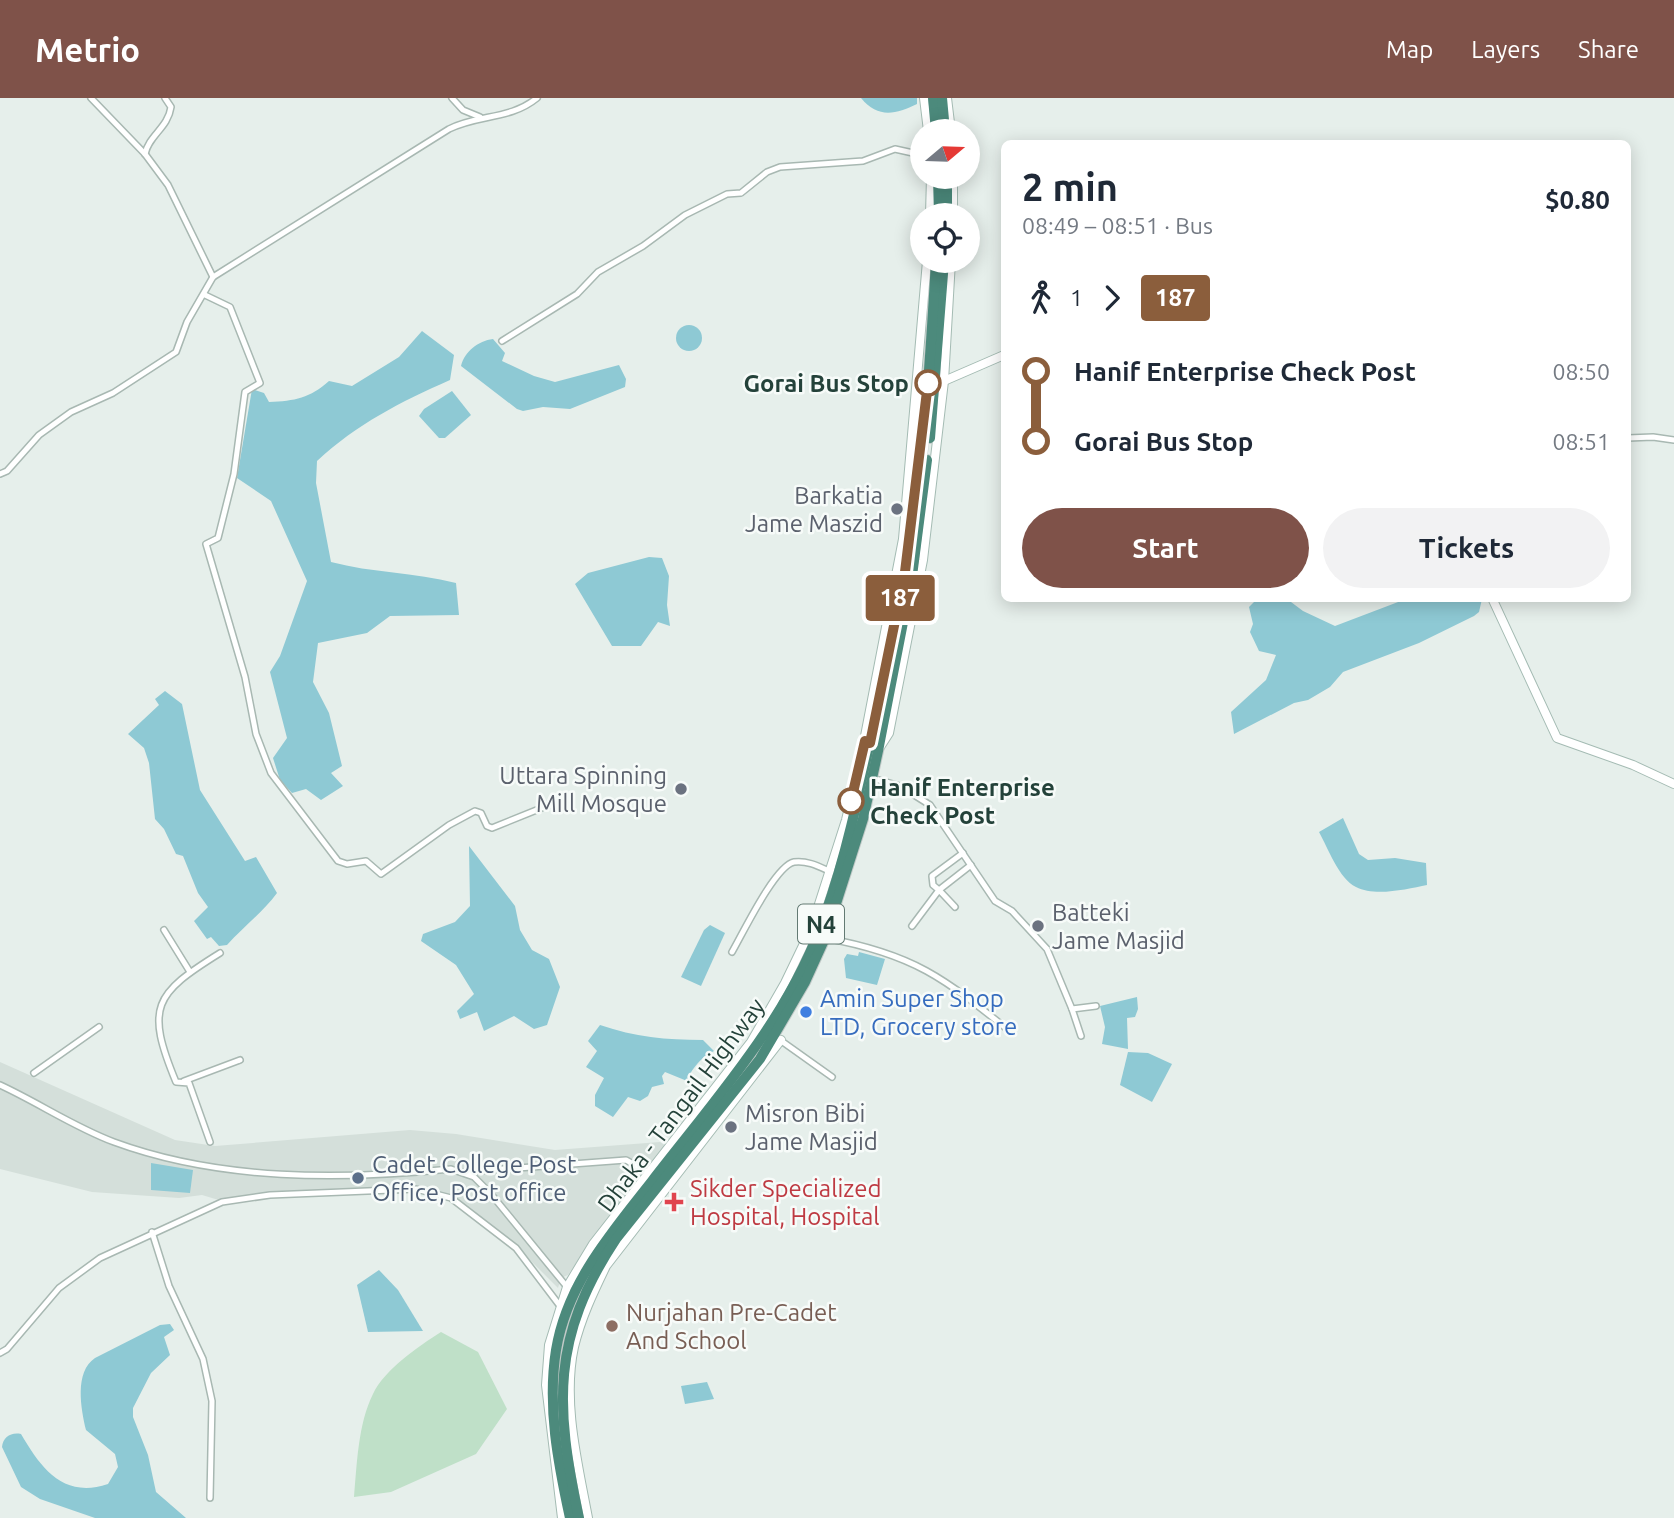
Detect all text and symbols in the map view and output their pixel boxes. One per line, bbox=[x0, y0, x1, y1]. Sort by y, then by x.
text: Metrio bbox=[35, 31, 140, 68]
text: Map bbox=[1386, 36, 1433, 63]
text: Layers bbox=[1471, 36, 1540, 63]
text: Share bbox=[1578, 36, 1639, 63]
north arrow bbox=[910, 119, 980, 189]
map controls bbox=[910, 119, 980, 273]
text: 2 min bbox=[1022, 166, 1118, 208]
text: $0.80 bbox=[1545, 185, 1610, 214]
button: locate bbox=[910, 203, 980, 273]
text: 08:49 – 08:51 · Bus bbox=[1022, 213, 1213, 238]
icon: walk bbox=[1022, 279, 1060, 317]
icon: forward bbox=[1093, 279, 1131, 317]
text: 187 bbox=[1155, 284, 1196, 311]
text: 1 bbox=[1070, 285, 1083, 310]
text: Hanif Enterprise Check Post bbox=[1074, 357, 1416, 386]
text: 08:50 bbox=[1552, 359, 1610, 384]
place label: Gorai Bus Stop bbox=[743, 370, 909, 397]
marker: Gorai Bus Stop bbox=[915, 370, 941, 396]
text: Gorai Bus Stop bbox=[1074, 427, 1253, 456]
text: 08:51 bbox=[1552, 429, 1610, 454]
place label: Barkatia Jame Maszid bbox=[745, 482, 883, 537]
marker: Barkatia Jame Maszid bbox=[889, 501, 905, 517]
button: Start bbox=[1022, 508, 1309, 588]
button: Tickets bbox=[1323, 508, 1610, 588]
line badge: 187 bbox=[860, 575, 940, 621]
text: 187 bbox=[880, 584, 920, 611]
place label: Uttara Spinning Mill Mosque bbox=[499, 762, 667, 817]
place label: Hanif Enterprise Check Post bbox=[870, 774, 1055, 829]
marker: Uttara Spinning Mill Mosque bbox=[673, 781, 689, 797]
marker: Hanif Enterprise Check Post bbox=[838, 788, 864, 814]
place label: Batteki Jame Masjid bbox=[1052, 899, 1185, 954]
road number: N4 bbox=[798, 904, 844, 944]
marker: Batteki Jame Masjid bbox=[1030, 918, 1046, 934]
place label: Amin Super Shop LTD, Grocery store bbox=[820, 985, 1017, 1040]
street label: Dhaka - Tangail Highway bbox=[592, 993, 770, 1217]
marker: Amin Super Shop LTD, Grocery store bbox=[798, 1004, 814, 1020]
place label: Misron Bibi Jame Masjid bbox=[745, 1100, 878, 1155]
marker: Misron Bibi Jame Masjid bbox=[723, 1119, 739, 1135]
place label: Cadet College Post Office, Post office bbox=[372, 1151, 577, 1206]
marker: Cadet College Post Office, Post office bbox=[350, 1170, 366, 1186]
place label: Sikder Specialized Hospital, Hospital bbox=[690, 1175, 881, 1230]
marker: Sikder Specialized Hospital, Hospital bbox=[664, 1192, 684, 1212]
place label: Nurjahan Pre-Cadet And School bbox=[626, 1299, 837, 1354]
marker: Nurjahan Pre-Cadet And School bbox=[604, 1318, 620, 1334]

